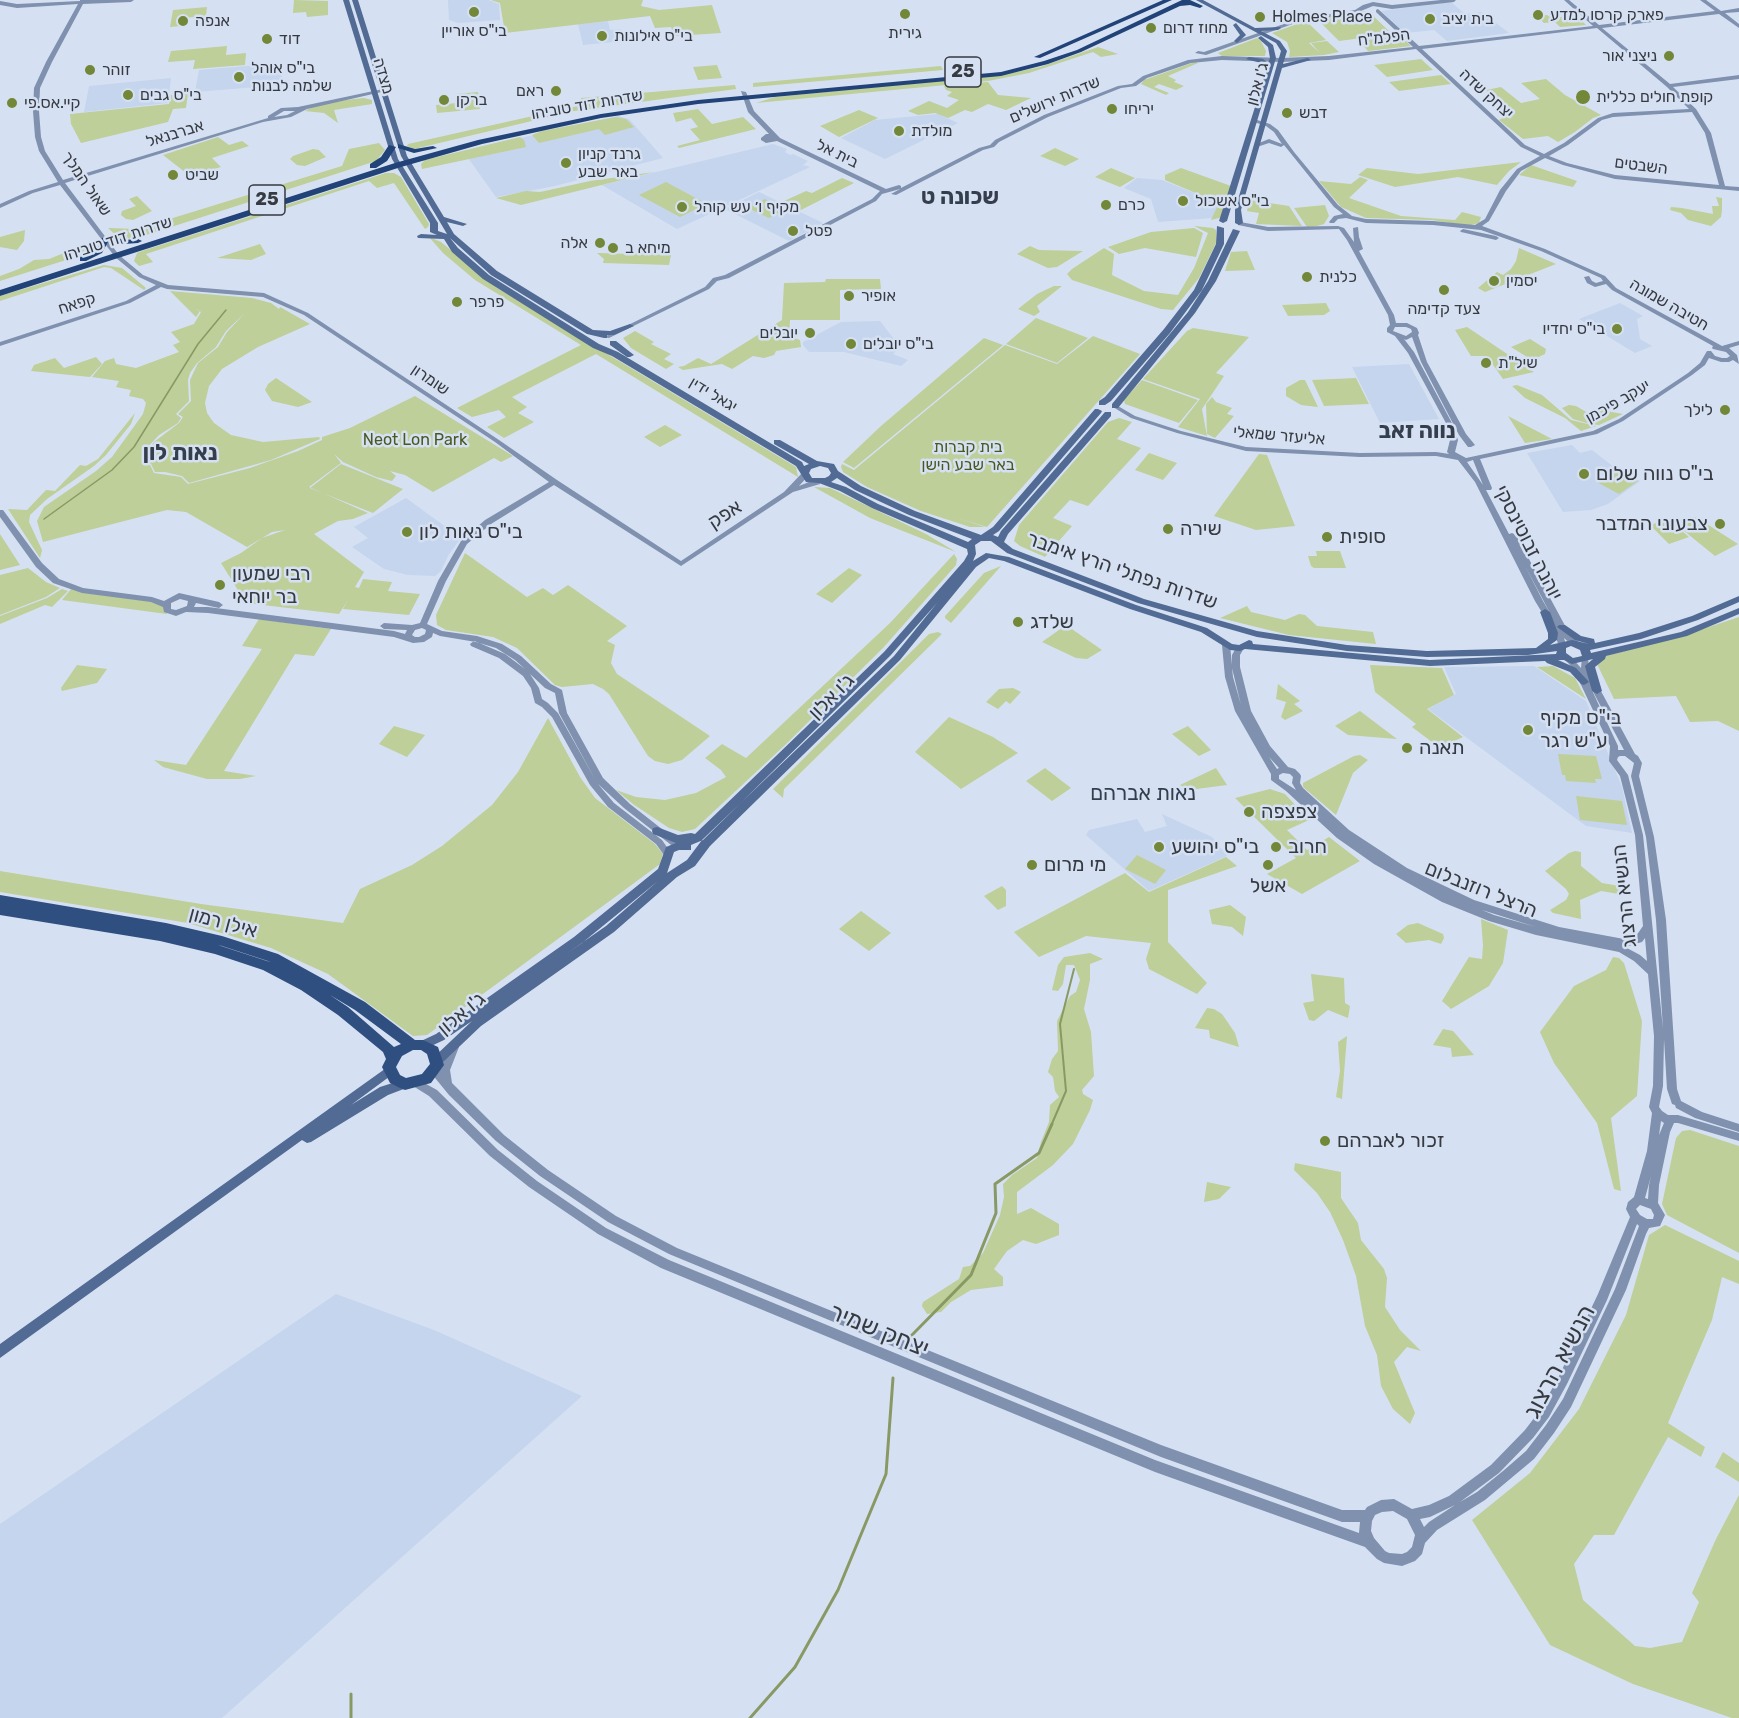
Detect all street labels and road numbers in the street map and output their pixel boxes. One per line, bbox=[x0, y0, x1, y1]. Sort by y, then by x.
street label: הפלמ"ח bbox=[1357, 25, 1411, 51]
street label: מצדה bbox=[368, 56, 398, 96]
road number: 25 bbox=[945, 57, 981, 87]
street label: ג'ו אלון bbox=[1243, 60, 1273, 108]
street label: יצחק שדה bbox=[1455, 65, 1517, 123]
street label: שדרות ירושלים bbox=[1007, 72, 1103, 128]
street label: שדרות דוד טוביהו bbox=[530, 86, 644, 124]
street label: אברבנאל bbox=[144, 116, 206, 152]
street label: בית אל bbox=[813, 136, 861, 172]
street label: שאול המלך bbox=[57, 148, 115, 220]
street label: השבטים bbox=[1613, 153, 1669, 179]
road number: 25 bbox=[249, 185, 285, 215]
street label: שדרות דוד טוביהו bbox=[61, 212, 175, 266]
street label: חטיבה שמונה bbox=[1626, 275, 1712, 335]
street label: קפאח bbox=[56, 289, 98, 319]
street label: שומרון bbox=[407, 360, 453, 400]
street label: יגאל ידין bbox=[685, 373, 741, 417]
street label: יעקב פיכמן bbox=[1582, 376, 1654, 428]
street label: אליעזר שמאלי bbox=[1232, 422, 1326, 450]
street label: יוהנה זבוטינסקי bbox=[1489, 482, 1567, 604]
street label: אפק bbox=[704, 495, 746, 535]
street label: שדרות נפתלי הרץ אימבר bbox=[1024, 527, 1220, 615]
street label: ג'ו אלון bbox=[804, 669, 860, 725]
street label: הנשיא הרצוג bbox=[1608, 843, 1642, 949]
street label: הרצל רוזנבלום bbox=[1421, 857, 1541, 923]
street label: אילן רמון bbox=[186, 902, 260, 944]
street label: ג'ו אלון bbox=[433, 987, 491, 1041]
street label: יצחק שמיר bbox=[825, 1298, 933, 1364]
street label: הנשיא הרצוג bbox=[1518, 1300, 1602, 1424]

